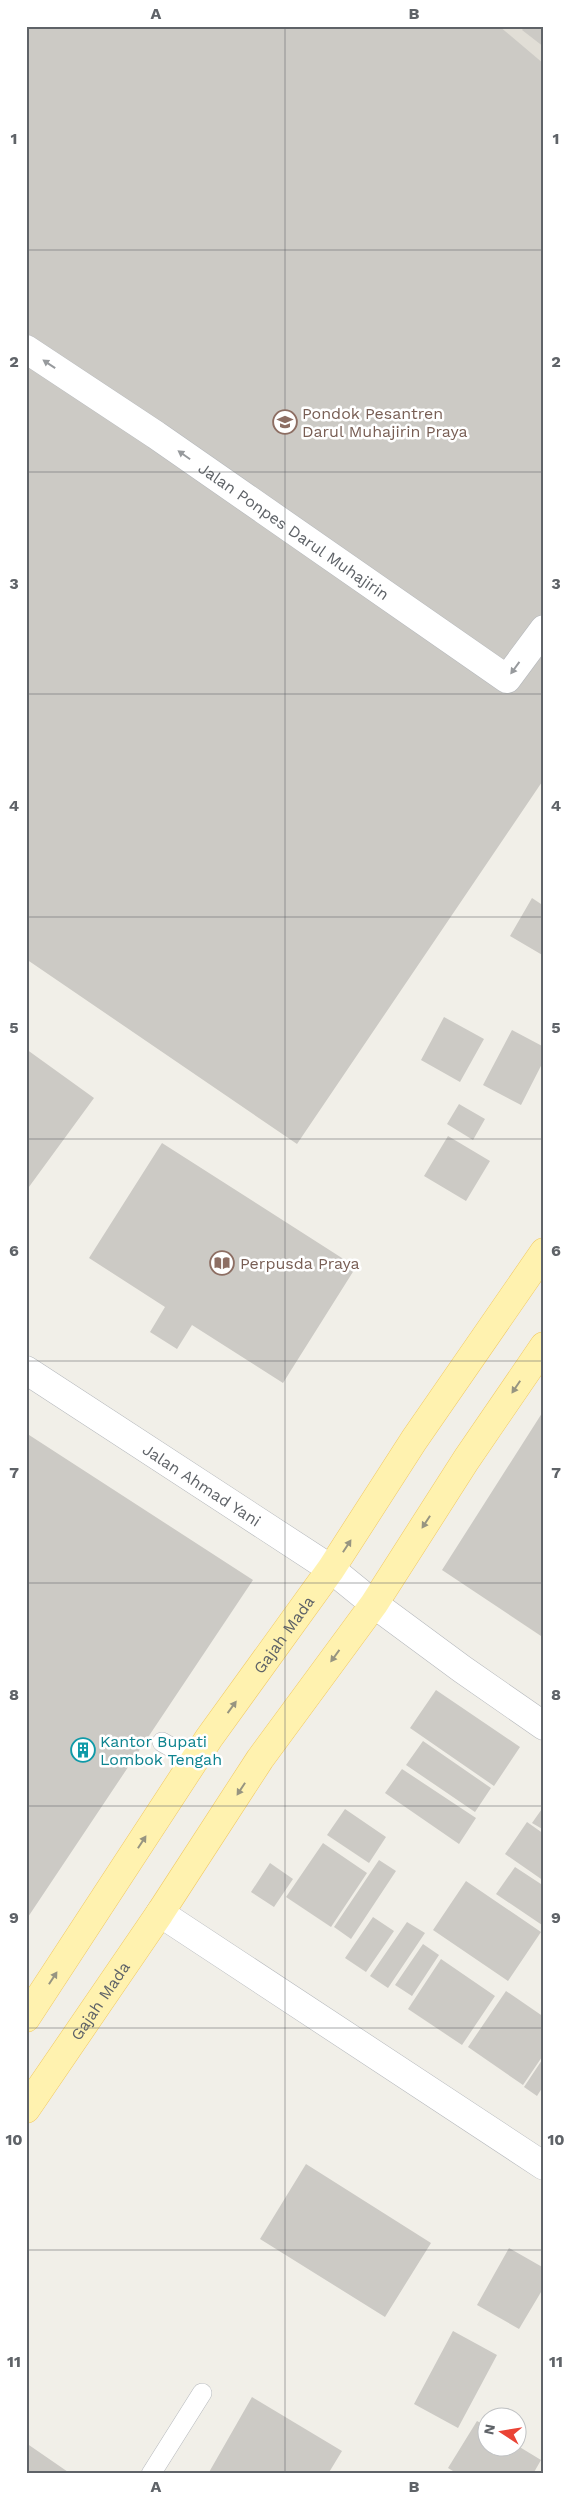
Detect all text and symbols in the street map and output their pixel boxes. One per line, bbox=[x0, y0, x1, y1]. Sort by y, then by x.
text: A bbox=[151, 4, 162, 23]
text: B bbox=[409, 4, 420, 23]
text: 1 bbox=[11, 129, 17, 148]
text: 1 bbox=[553, 129, 559, 148]
text: 2 bbox=[9, 352, 19, 371]
text: 2 bbox=[551, 352, 561, 371]
one-way arrow bbox=[42, 360, 56, 369]
place label: Pondok Pesantren Darul Muhajirin Praya bbox=[302, 404, 468, 441]
school or university icon: Pondok Pesantren Darul Muhajirin Praya bbox=[272, 409, 298, 435]
one-way arrow bbox=[177, 450, 191, 460]
street label: Jalan Ponpes Darul Muhajirin bbox=[195, 458, 393, 604]
text: 3 bbox=[9, 574, 19, 593]
text: 3 bbox=[551, 574, 561, 593]
one-way arrow bbox=[510, 661, 520, 675]
text: 4 bbox=[9, 796, 19, 815]
text: 4 bbox=[551, 796, 561, 815]
text: 5 bbox=[9, 1018, 19, 1037]
text: 5 bbox=[551, 1018, 561, 1037]
text: 6 bbox=[9, 1241, 19, 1260]
text: 6 bbox=[551, 1241, 561, 1260]
library icon: Perpusda Praya bbox=[209, 1250, 235, 1276]
place label: Perpusda Praya bbox=[240, 1254, 360, 1273]
one-way arrow bbox=[511, 1380, 521, 1393]
street label: Jalan Ahmad Yani bbox=[139, 1439, 265, 1530]
text: 7 bbox=[9, 1463, 19, 1482]
text: 7 bbox=[551, 1463, 561, 1482]
one-way arrow bbox=[421, 1515, 431, 1529]
one-way arrow bbox=[342, 1539, 351, 1552]
street label: Gajah Mada bbox=[249, 1592, 318, 1677]
one-way arrow bbox=[330, 1650, 340, 1663]
text: 8 bbox=[9, 1685, 19, 1704]
text: 8 bbox=[551, 1685, 561, 1704]
one-way arrow bbox=[227, 1700, 237, 1713]
place label: Kantor Bupati Lombok Tengah bbox=[100, 1732, 222, 1769]
building icon: Kantor Bupati Lombok Tengah bbox=[70, 1737, 96, 1763]
one-way arrow bbox=[236, 1782, 245, 1795]
one-way arrow bbox=[138, 1835, 147, 1849]
text: 9 bbox=[9, 1908, 19, 1927]
text: 9 bbox=[551, 1908, 561, 1927]
street label: Gajah Mada bbox=[66, 1958, 133, 2044]
one-way arrow bbox=[48, 1971, 58, 1984]
text: 10 bbox=[5, 2130, 23, 2149]
text: 10 bbox=[547, 2130, 565, 2149]
text: 11 bbox=[7, 2352, 21, 2371]
text: 11 bbox=[549, 2352, 563, 2371]
north arrow bbox=[478, 2408, 528, 2458]
text: N bbox=[480, 2423, 498, 2436]
text: A bbox=[151, 2477, 162, 2496]
text: B bbox=[409, 2477, 420, 2496]

